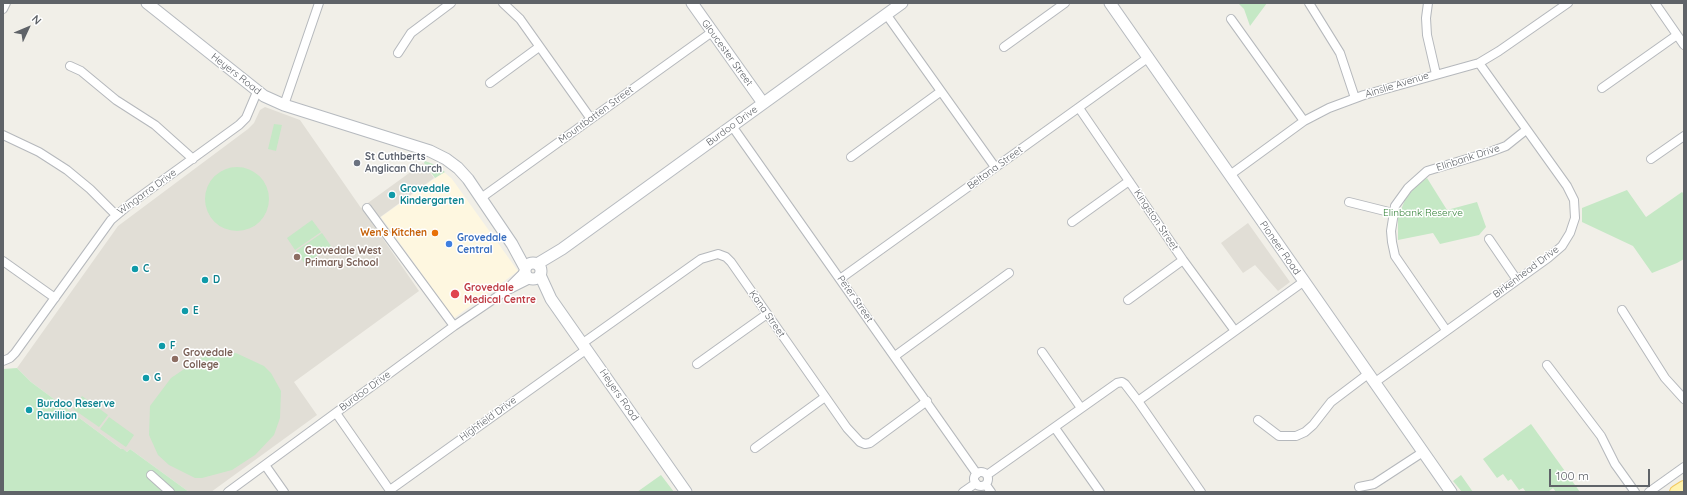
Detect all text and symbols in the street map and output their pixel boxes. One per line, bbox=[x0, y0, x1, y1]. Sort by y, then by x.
north arrow bbox=[8, 8, 48, 48]
text: N bbox=[29, 12, 44, 27]
street label: Gloucester Street bbox=[699, 17, 755, 89]
street label: Heyers Road bbox=[209, 51, 263, 97]
street label: Ainslie Avenue bbox=[1364, 70, 1430, 100]
street label: Mountbatten Street bbox=[556, 84, 636, 146]
street label: Burdoo Drive bbox=[704, 103, 760, 149]
street label: Elinbank Drive bbox=[1435, 142, 1501, 174]
street label: Beltana Street bbox=[965, 144, 1025, 192]
place label: St Cuthberts Anglican Church bbox=[365, 151, 442, 174]
marker: St Cuthberts Anglican Church bbox=[352, 158, 362, 168]
street label: Wingarra Drive bbox=[115, 166, 179, 218]
place label: Grovedale Kindergarten bbox=[400, 183, 464, 206]
street label: Kingston Street bbox=[1131, 187, 1181, 253]
marker: Grovedale Kindergarten bbox=[387, 190, 397, 200]
park label: Elinbank Reserve bbox=[1383, 207, 1463, 219]
street label: Pioneer Road bbox=[1257, 219, 1303, 277]
place label: Wen's Kitchen bbox=[360, 227, 427, 239]
marker: Wen's Kitchen bbox=[430, 228, 440, 238]
place label: Grovedale Central bbox=[457, 232, 507, 256]
marker: Grovedale Central bbox=[444, 239, 454, 249]
street label: Birkenhead Drive bbox=[1491, 243, 1561, 301]
place label: Grovedale West Primary School bbox=[305, 245, 382, 268]
marker: Grovedale West Primary School bbox=[292, 252, 302, 262]
place label: C bbox=[143, 263, 149, 275]
marker: C bbox=[130, 264, 140, 274]
street label: Peter Street bbox=[834, 273, 876, 325]
place label: D bbox=[213, 274, 220, 286]
marker: D bbox=[200, 275, 210, 285]
place label: Grovedale Medical Centre bbox=[464, 282, 536, 306]
marker: Grovedale Medical Centre bbox=[449, 288, 461, 300]
street label: Kana Street bbox=[746, 288, 788, 340]
place label: E bbox=[193, 305, 199, 317]
marker: E bbox=[180, 306, 190, 316]
place label: F bbox=[170, 340, 176, 352]
marker: F bbox=[157, 341, 167, 351]
place label: Grovedale College bbox=[183, 347, 233, 370]
marker: Grovedale College bbox=[170, 354, 180, 364]
street label: Heyers Road bbox=[597, 367, 641, 423]
street label: Burdoo Drive bbox=[337, 368, 393, 414]
place label: G bbox=[154, 372, 161, 384]
marker: G bbox=[141, 373, 151, 383]
street label: Highfield Drive bbox=[457, 394, 519, 444]
place label: Burdoo Reserve Pavillion bbox=[37, 398, 115, 422]
marker: Burdoo Reserve Pavillion bbox=[24, 405, 34, 415]
scale bar bbox=[1551, 461, 1652, 487]
text: 100 m bbox=[1556, 468, 1589, 483]

